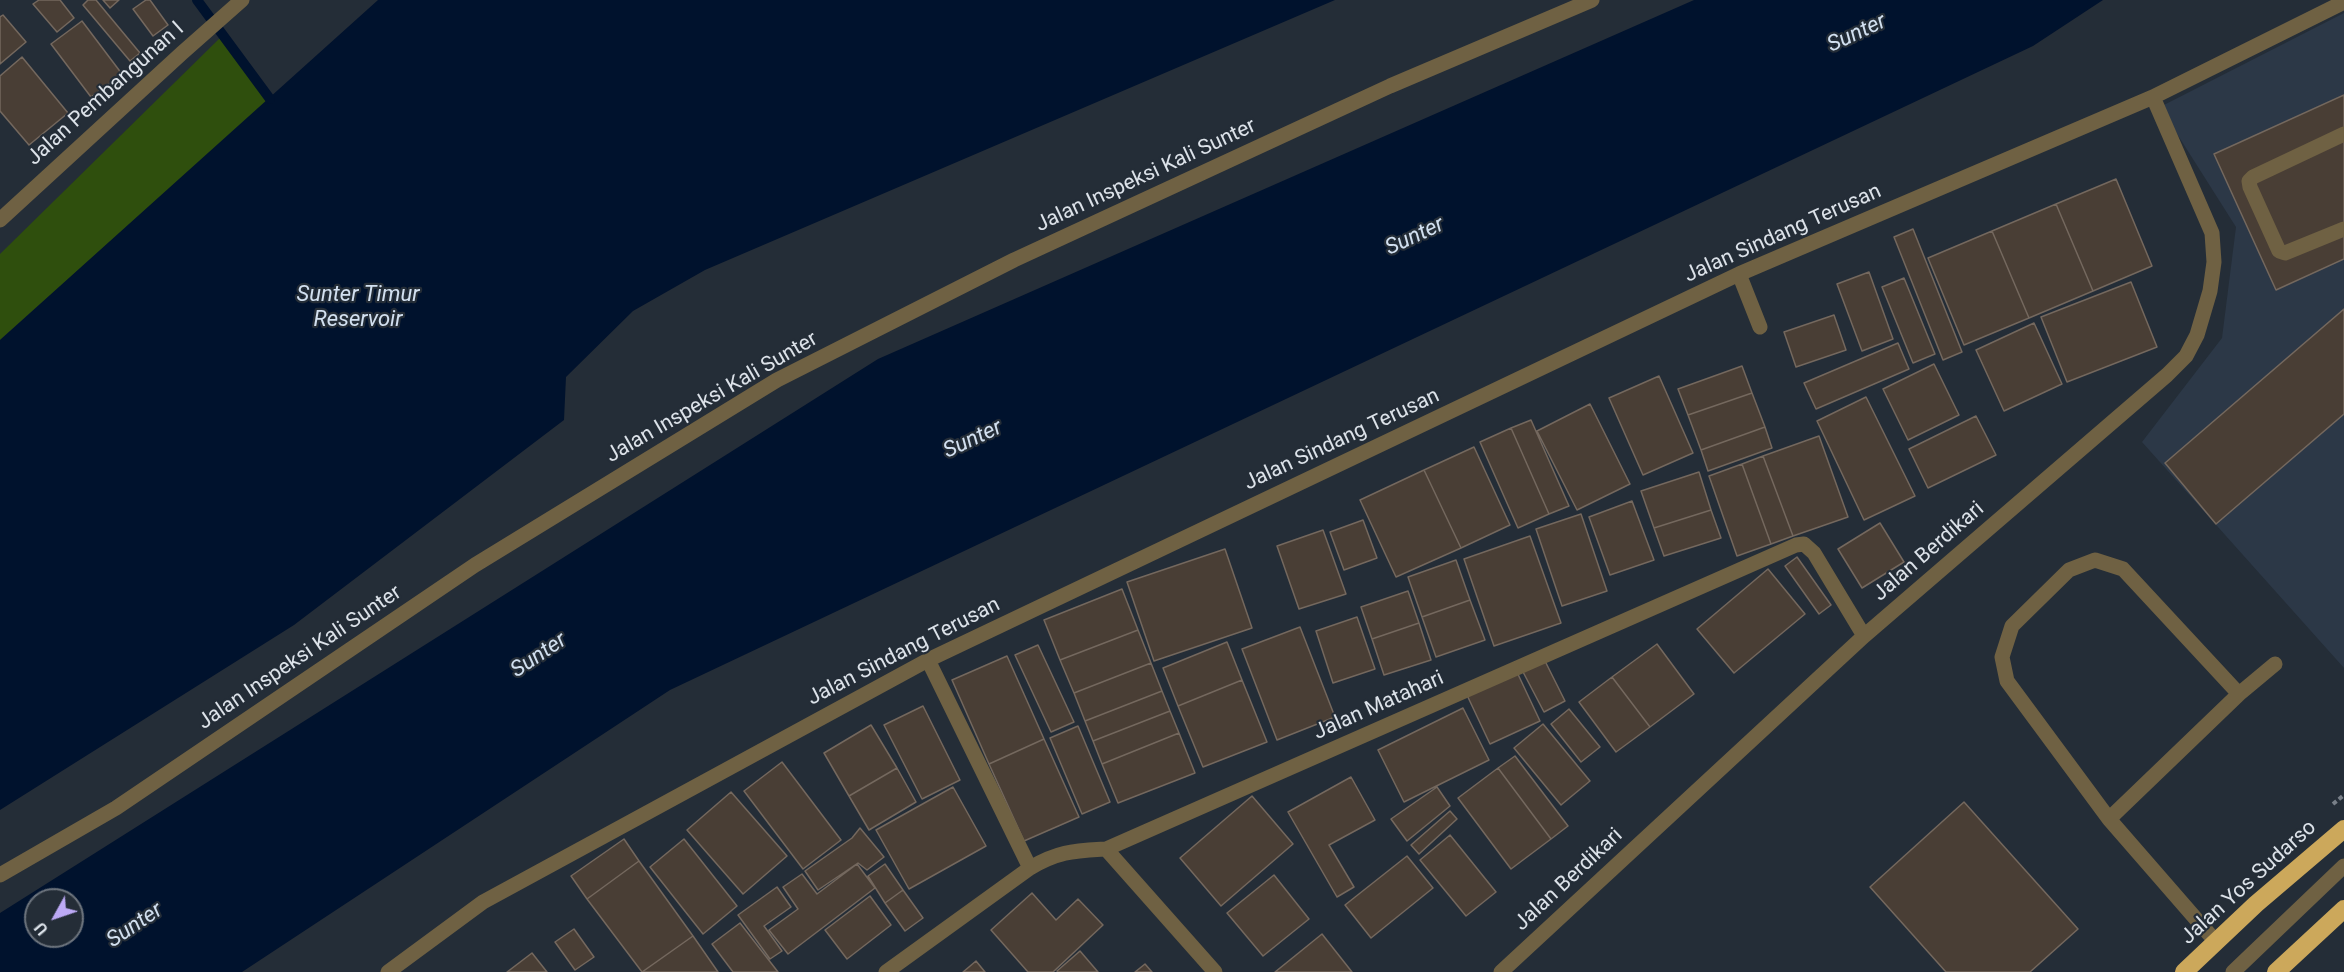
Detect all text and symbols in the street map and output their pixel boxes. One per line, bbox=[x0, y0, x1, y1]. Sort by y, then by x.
water label: Sunter bbox=[1823, 9, 1891, 59]
street label: Jalan Pembangunan I bbox=[22, 17, 190, 171]
street label: Jalan Inspeksi Kali Sunter bbox=[1032, 114, 1260, 238]
street label: Jalan Sindang Terusan bbox=[1681, 179, 1885, 289]
water label: Sunter bbox=[1381, 212, 1449, 262]
water label: Sunter Timur Reservoir bbox=[297, 282, 419, 334]
street label: Jalan Inspeksi Kali Sunter bbox=[602, 327, 822, 469]
street label: Jalan Sindang Terusan bbox=[1240, 384, 1444, 496]
water label: Sunter bbox=[939, 415, 1007, 465]
street label: Jalan Berdikari bbox=[1868, 497, 1990, 607]
street label: Jalan Inspeksi Kali Sunter bbox=[193, 580, 407, 736]
street label: Jalan Sindang Terusan bbox=[804, 593, 1004, 711]
water label: Sunter bbox=[506, 628, 572, 684]
street label: Jalan Matahari bbox=[1310, 666, 1448, 746]
street label: Jalan Yos Sudarso bbox=[2176, 816, 2322, 950]
street label: Jalan Berdikari bbox=[1510, 823, 1628, 937]
north arrow bbox=[24, 888, 84, 948]
water label: Sunter bbox=[102, 898, 168, 954]
text: U bbox=[31, 918, 52, 939]

